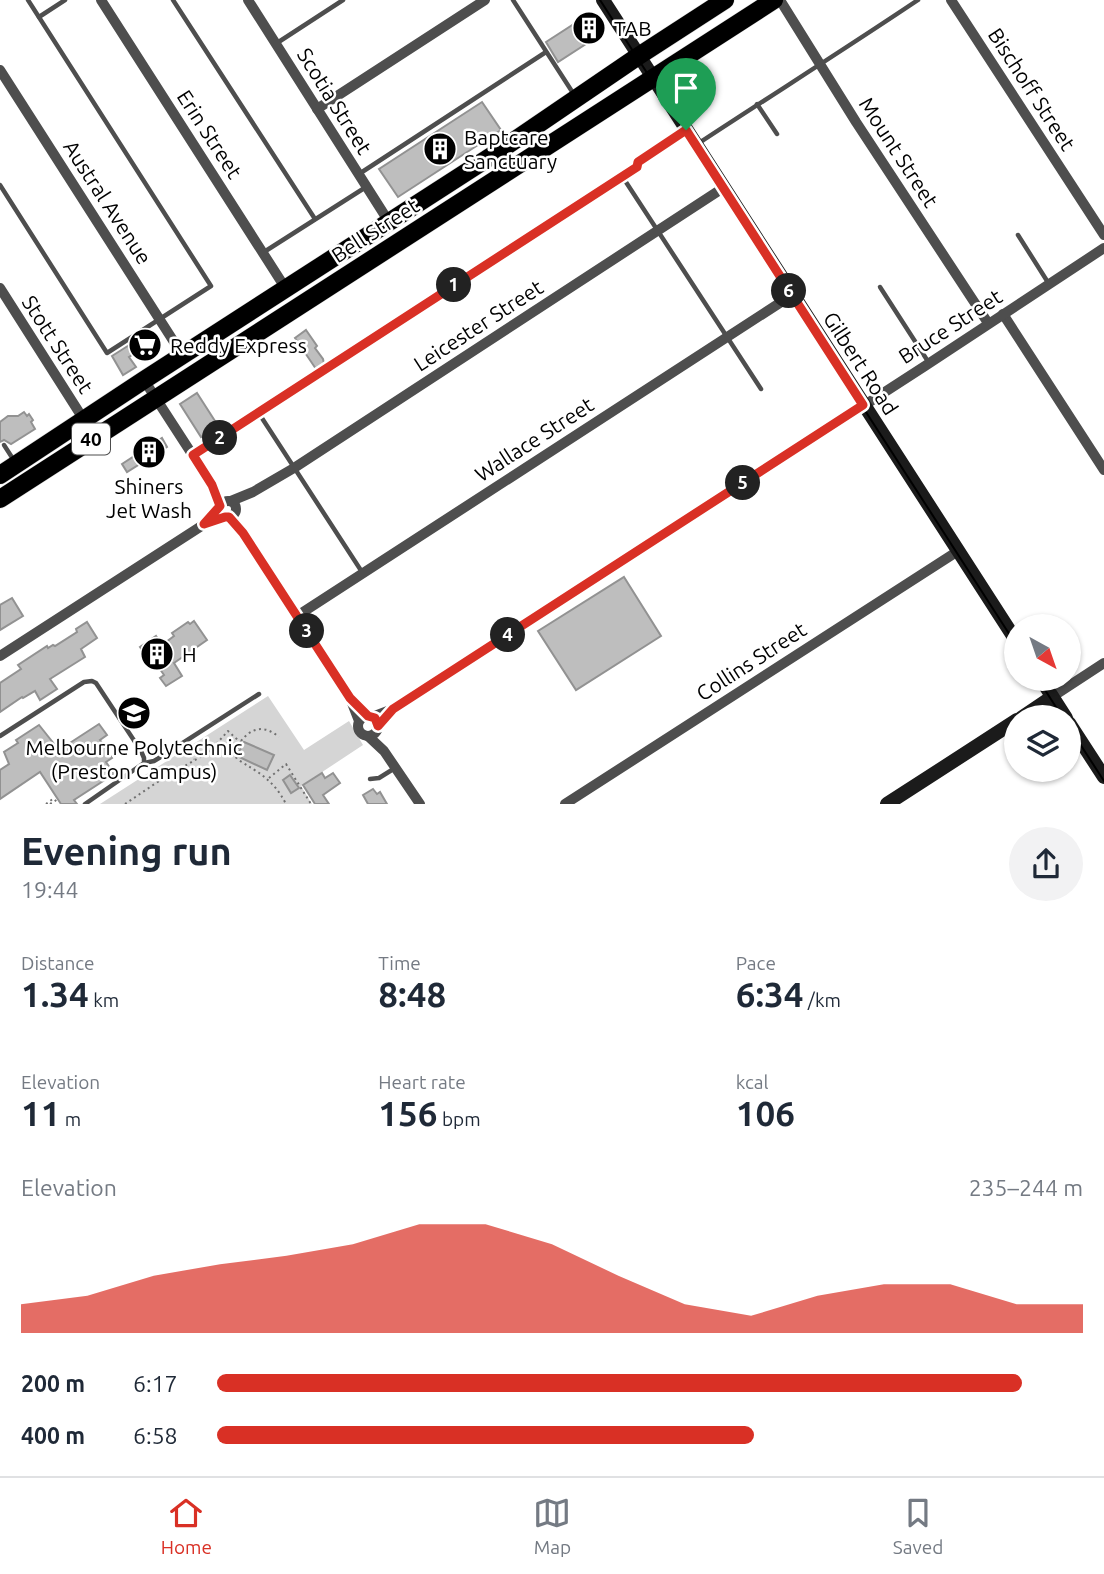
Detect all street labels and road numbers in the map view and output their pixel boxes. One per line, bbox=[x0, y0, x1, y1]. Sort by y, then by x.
street label: Bischoff Street bbox=[984, 23, 1080, 155]
street label: Scotia Street bbox=[293, 44, 377, 158]
street label: Erin Street bbox=[173, 85, 247, 183]
street label: Mount Street bbox=[855, 93, 943, 211]
street label: Austral Avenue bbox=[59, 136, 157, 268]
street label: Bell Street bbox=[327, 193, 423, 267]
street label: Leicester Street bbox=[409, 274, 547, 376]
street label: Bruce Street bbox=[894, 284, 1006, 368]
street label: Stott Street bbox=[18, 291, 98, 397]
street label: Gilbert Road bbox=[819, 307, 903, 419]
street label: Wallace Street bbox=[470, 392, 598, 486]
road number: 40 bbox=[72, 424, 110, 454]
street label: Collins Street bbox=[692, 617, 810, 705]

